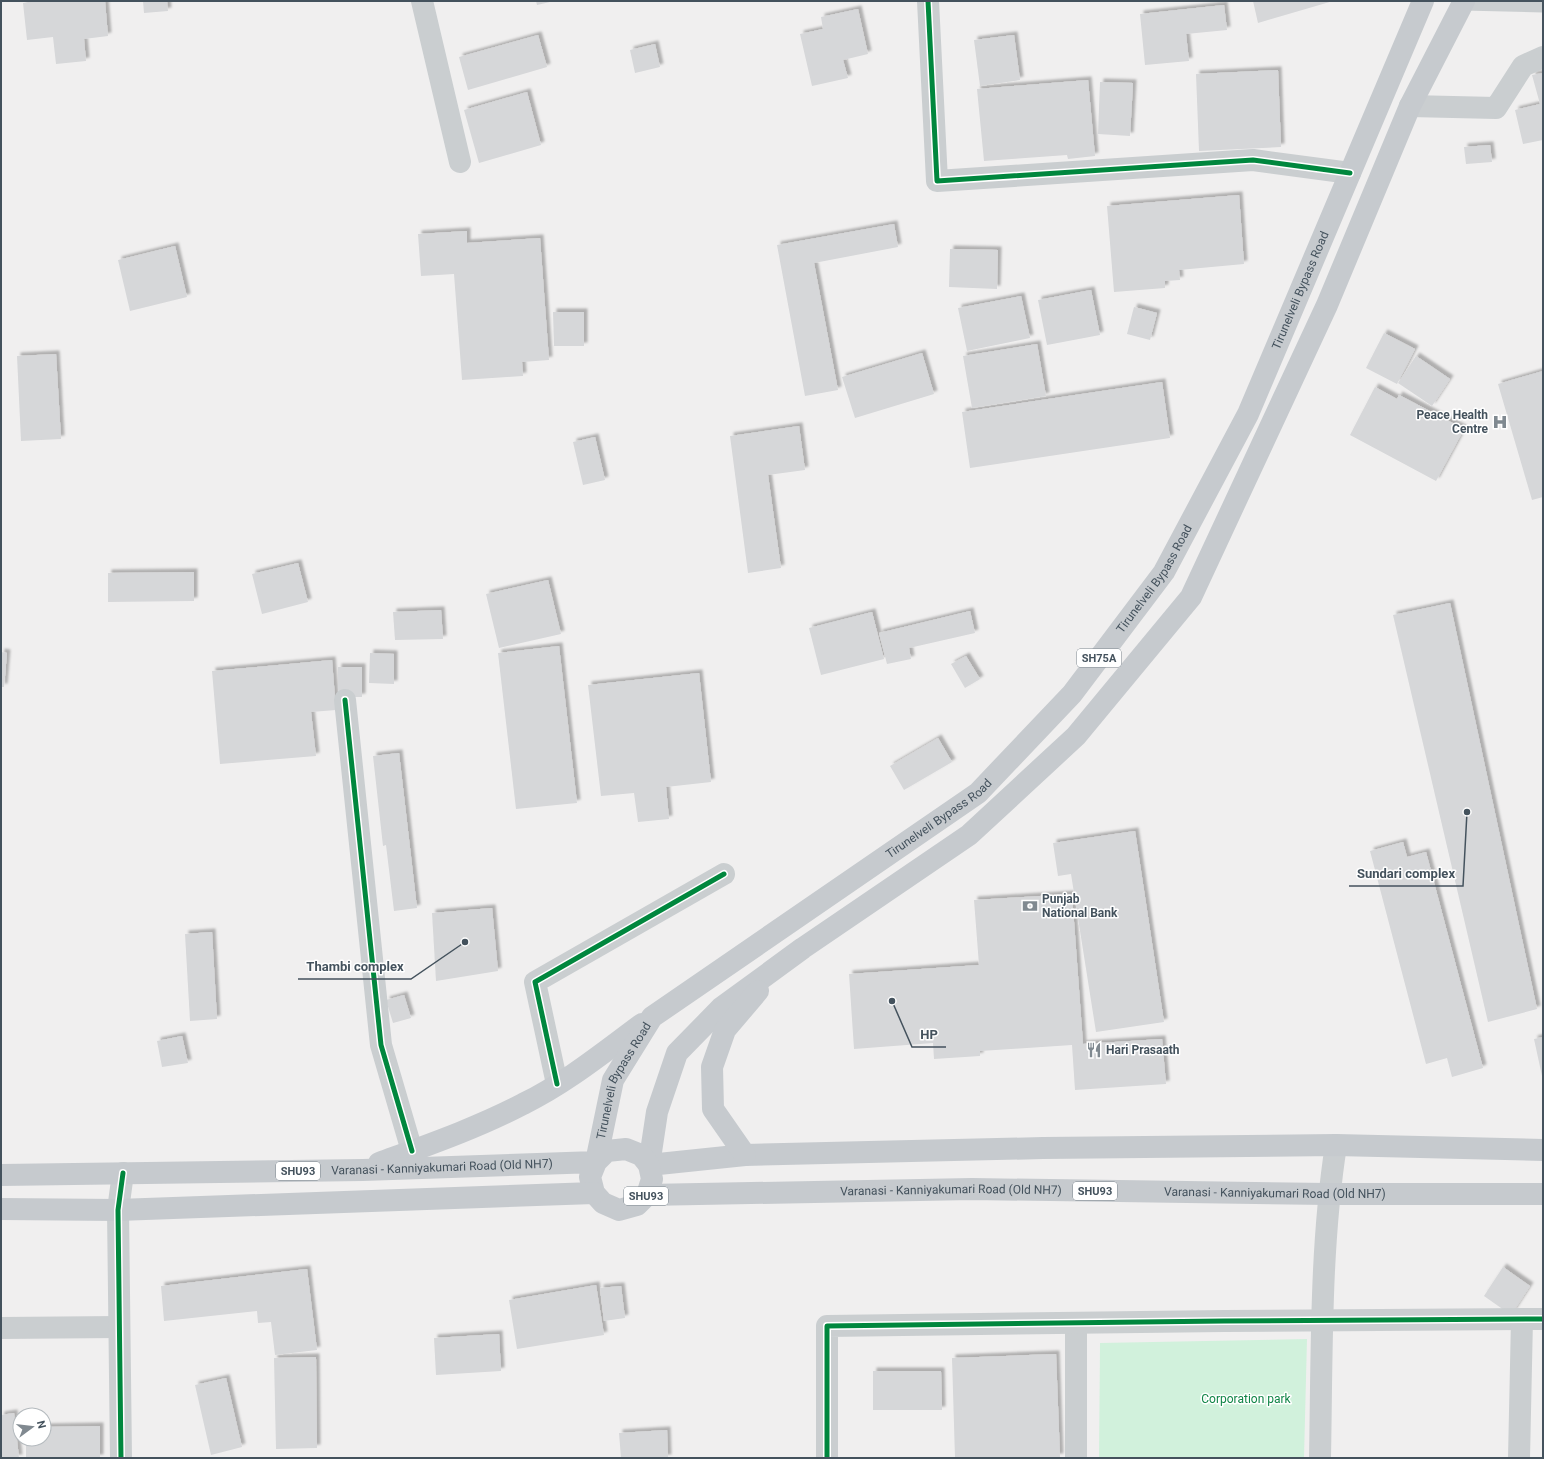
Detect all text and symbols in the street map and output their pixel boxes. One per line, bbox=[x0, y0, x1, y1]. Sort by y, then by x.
street label: Tirunelveli Bypass Road bbox=[1269, 229, 1332, 352]
place label: Peace Health Centre bbox=[1416, 408, 1489, 436]
hospital icon: Peace Health Centre bbox=[1491, 413, 1509, 431]
street label: Tirunelveli Bypass Road bbox=[1114, 522, 1195, 636]
road number: SH75A bbox=[1077, 649, 1121, 667]
street label: Tirunelveli Bypass Road bbox=[883, 776, 995, 861]
callout: Sundari complex bbox=[1349, 861, 1463, 886]
text: Sundari complex bbox=[1357, 866, 1455, 881]
place label: Punjab National Bank bbox=[1042, 892, 1118, 920]
bank icon: Punjab National Bank bbox=[1021, 897, 1039, 915]
callout: Thambi complex bbox=[298, 954, 411, 979]
text: Thambi complex bbox=[306, 959, 404, 974]
street label: Tirunelveli Bypass Road bbox=[594, 1020, 654, 1141]
callout: HP bbox=[912, 1022, 946, 1047]
text: HP bbox=[920, 1027, 938, 1042]
restaurant icon: Hari Prasaath bbox=[1085, 1041, 1103, 1059]
place label: Hari Prasaath bbox=[1106, 1043, 1180, 1057]
street label: Varanasi - Kanniyakumari Road (Old NH7) bbox=[331, 1156, 553, 1177]
road number: SHU93 bbox=[276, 1162, 320, 1180]
street label: Varanasi - Kanniyakumari Road (Old NH7) bbox=[840, 1182, 1062, 1198]
road number: SHU93 bbox=[1073, 1182, 1117, 1200]
street label: Varanasi - Kanniyakumari Road (Old NH7) bbox=[1164, 1185, 1386, 1201]
road number: SHU93 bbox=[624, 1187, 668, 1205]
park label: Corporation park bbox=[1201, 1392, 1292, 1406]
north arrow bbox=[12, 1407, 52, 1447]
text: N bbox=[34, 1419, 49, 1430]

